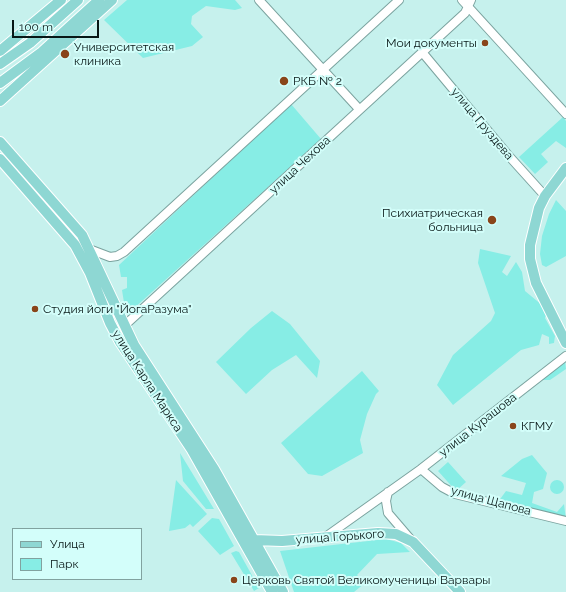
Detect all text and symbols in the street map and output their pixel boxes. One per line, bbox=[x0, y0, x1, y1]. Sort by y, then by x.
scale bar bbox=[14, 12, 101, 38]
text: 100 m bbox=[19, 20, 53, 34]
place label: Мои документы bbox=[386, 36, 477, 50]
marker: Мои документы bbox=[480, 38, 490, 48]
place label: Университетская клиника bbox=[74, 40, 174, 68]
marker: Университетская клиника bbox=[59, 48, 71, 60]
place label: РКБ № 2 bbox=[293, 74, 342, 88]
marker: РКБ № 2 bbox=[278, 75, 290, 87]
street label: улица Груздева bbox=[448, 85, 516, 163]
street label: улица Чехова bbox=[267, 133, 333, 197]
place label: Психиатрическая больница bbox=[382, 206, 483, 234]
marker: Психиатрическая больница bbox=[486, 214, 498, 226]
place label: Студия йоги "ЙогаРазума" bbox=[43, 302, 192, 316]
marker: Студия йоги "ЙогаРазума" bbox=[30, 304, 40, 314]
street label: улица Карла Маркса bbox=[109, 327, 185, 435]
street label: улица Курашова bbox=[436, 390, 520, 460]
place label: КГМУ bbox=[521, 419, 553, 433]
marker: КГМУ bbox=[508, 421, 518, 431]
street label: улица Щапова bbox=[449, 483, 533, 519]
street label: улица Горького bbox=[295, 527, 385, 547]
legend bbox=[12, 528, 142, 580]
text: Улица bbox=[50, 537, 85, 551]
text: Парк bbox=[50, 557, 79, 571]
place label: Церковь Святой Великомученицы Варвары bbox=[242, 573, 490, 587]
marker: Церковь Святой Великомученицы Варвары bbox=[229, 575, 239, 585]

